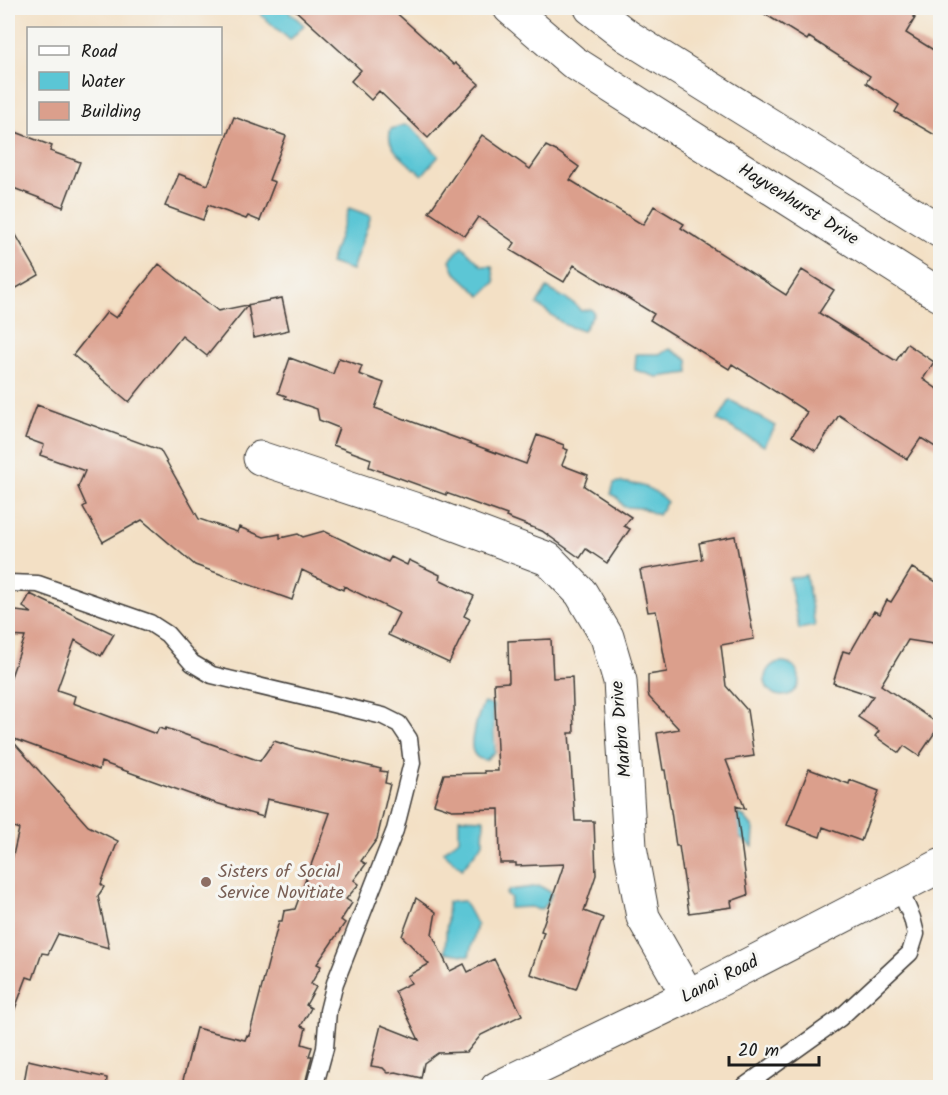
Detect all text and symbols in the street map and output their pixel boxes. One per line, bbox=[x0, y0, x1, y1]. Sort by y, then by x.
legend bbox=[27, 27, 222, 135]
text: Road bbox=[81, 38, 118, 67]
text: Water bbox=[81, 68, 126, 97]
text: Building bbox=[81, 98, 141, 127]
street label: Hayvenhurst Drive bbox=[732, 156, 864, 254]
street label: Marbro Drive bbox=[603, 679, 641, 779]
place label: Sisters of Social Service Novitiate bbox=[218, 858, 344, 908]
marker: Sisters of Social Service Novitiate bbox=[199, 875, 213, 889]
street label: Lanai Road bbox=[676, 948, 765, 1012]
scale bar bbox=[729, 1029, 819, 1067]
text: 20 m bbox=[738, 1037, 779, 1066]

